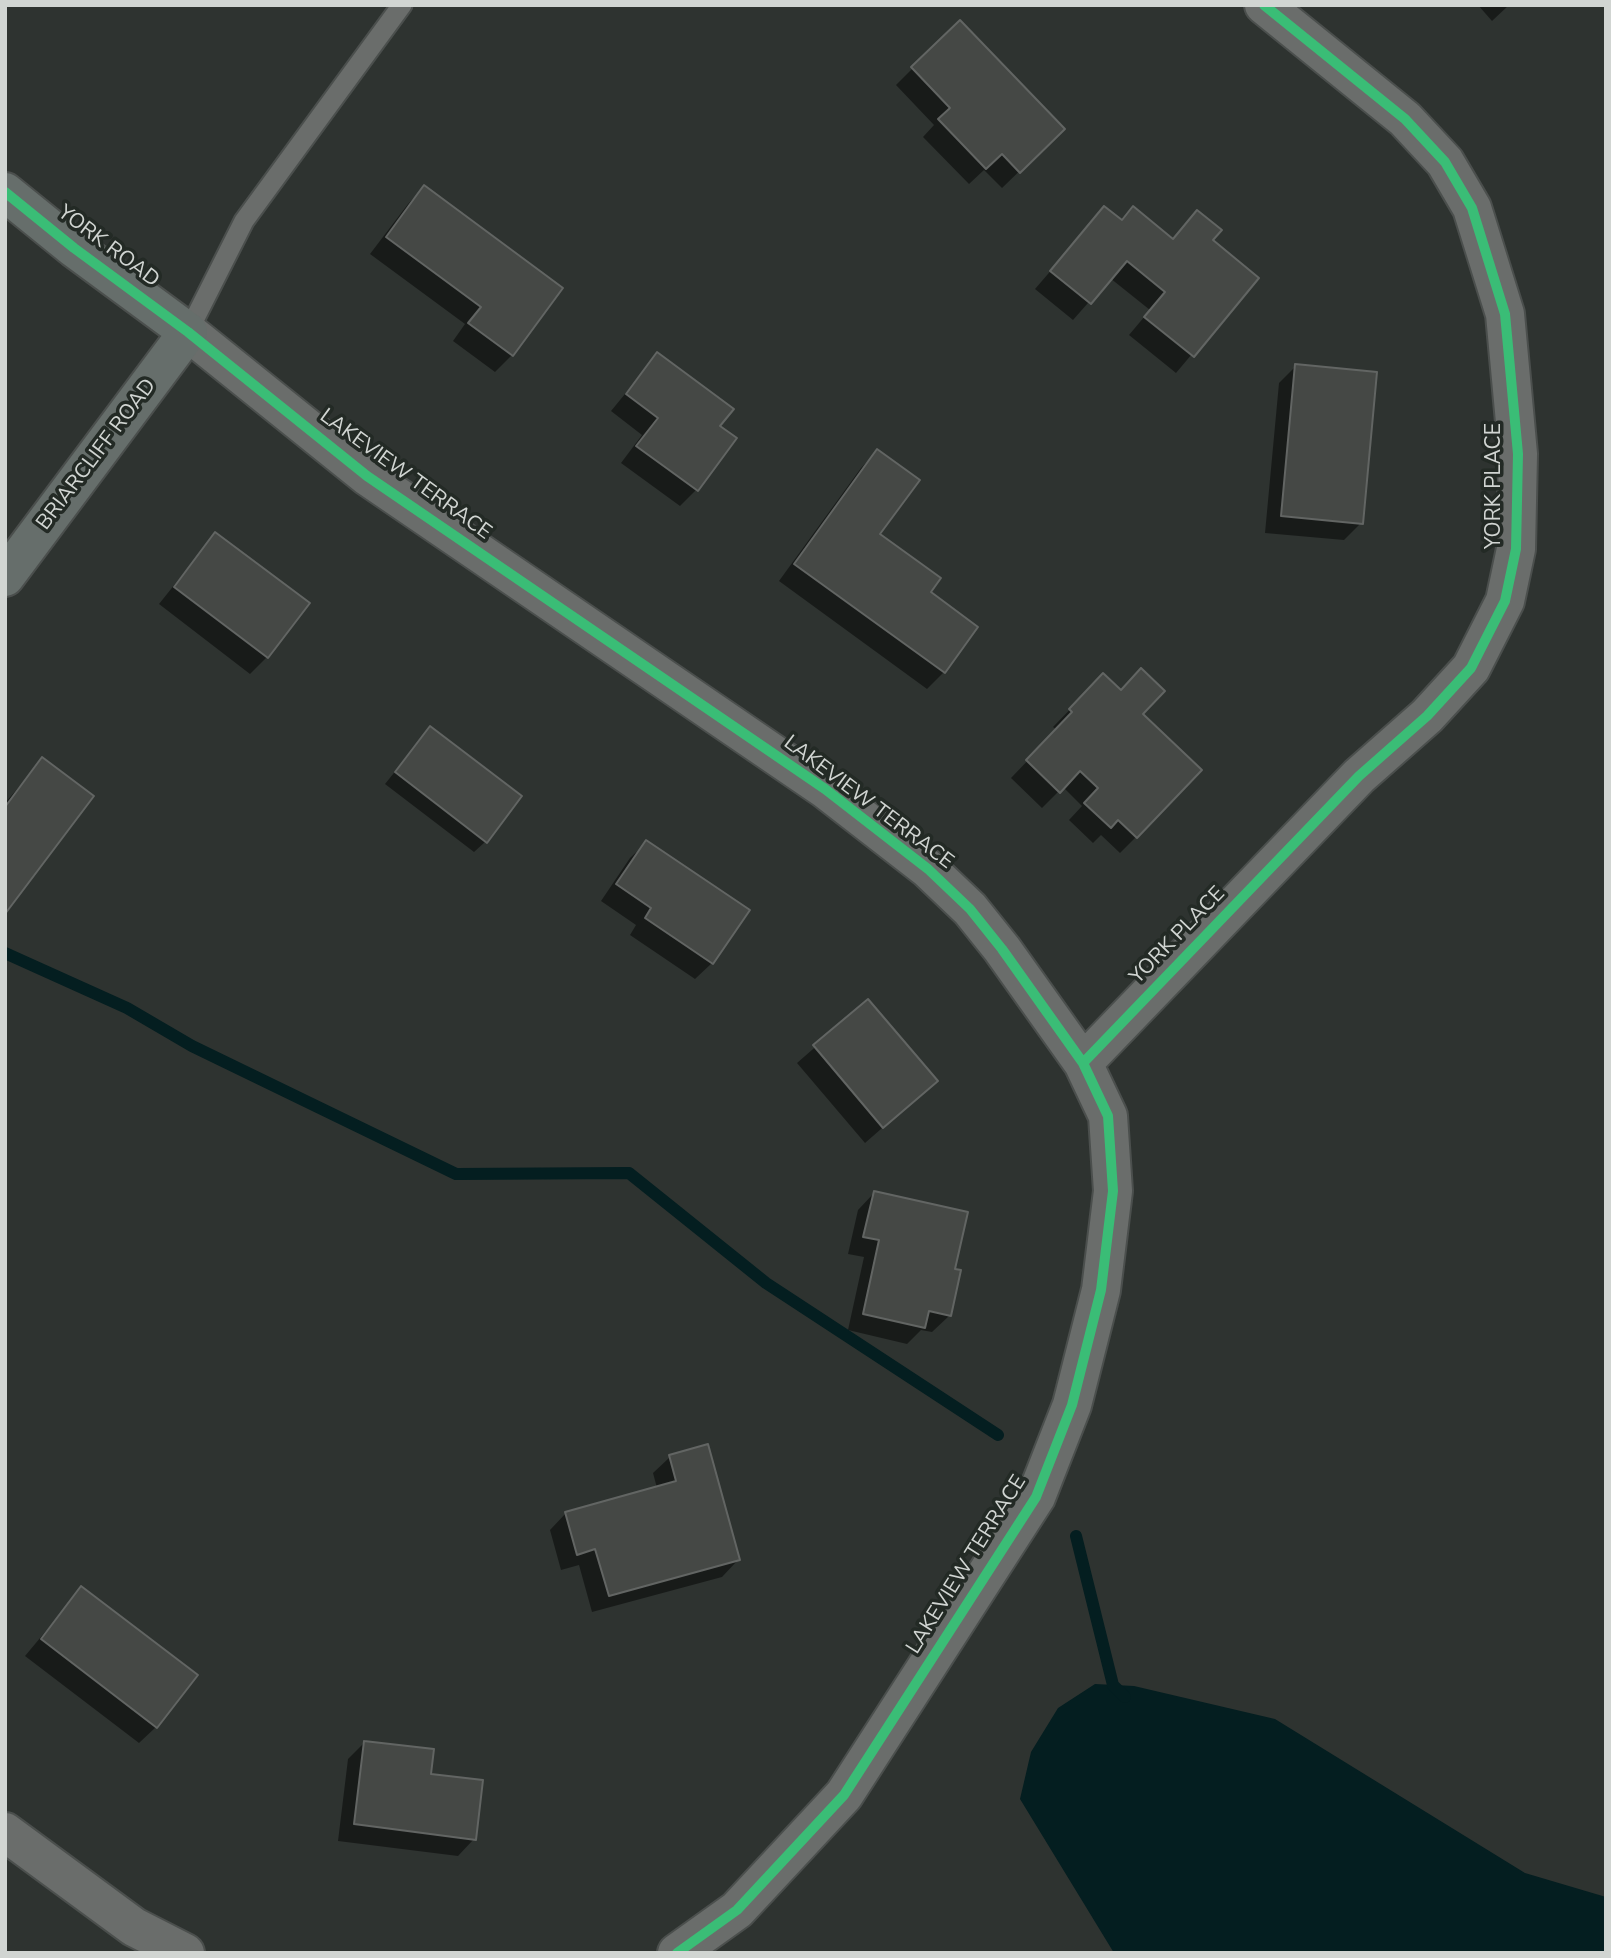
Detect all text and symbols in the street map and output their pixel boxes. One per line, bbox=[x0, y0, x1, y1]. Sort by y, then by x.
street label: YORK ROAD bbox=[52, 201, 164, 293]
street label: BRIARCLIFF ROAD bbox=[32, 374, 162, 536]
street label: LAKEVIEW TERRACE bbox=[314, 404, 496, 546]
street label: YORK PLACE bbox=[1482, 423, 1508, 549]
street label: LAKEVIEW TERRACE bbox=[778, 731, 958, 875]
street label: YORK PLACE bbox=[1125, 882, 1231, 990]
street label: LAKEVIEW TERRACE bbox=[902, 1471, 1032, 1659]

